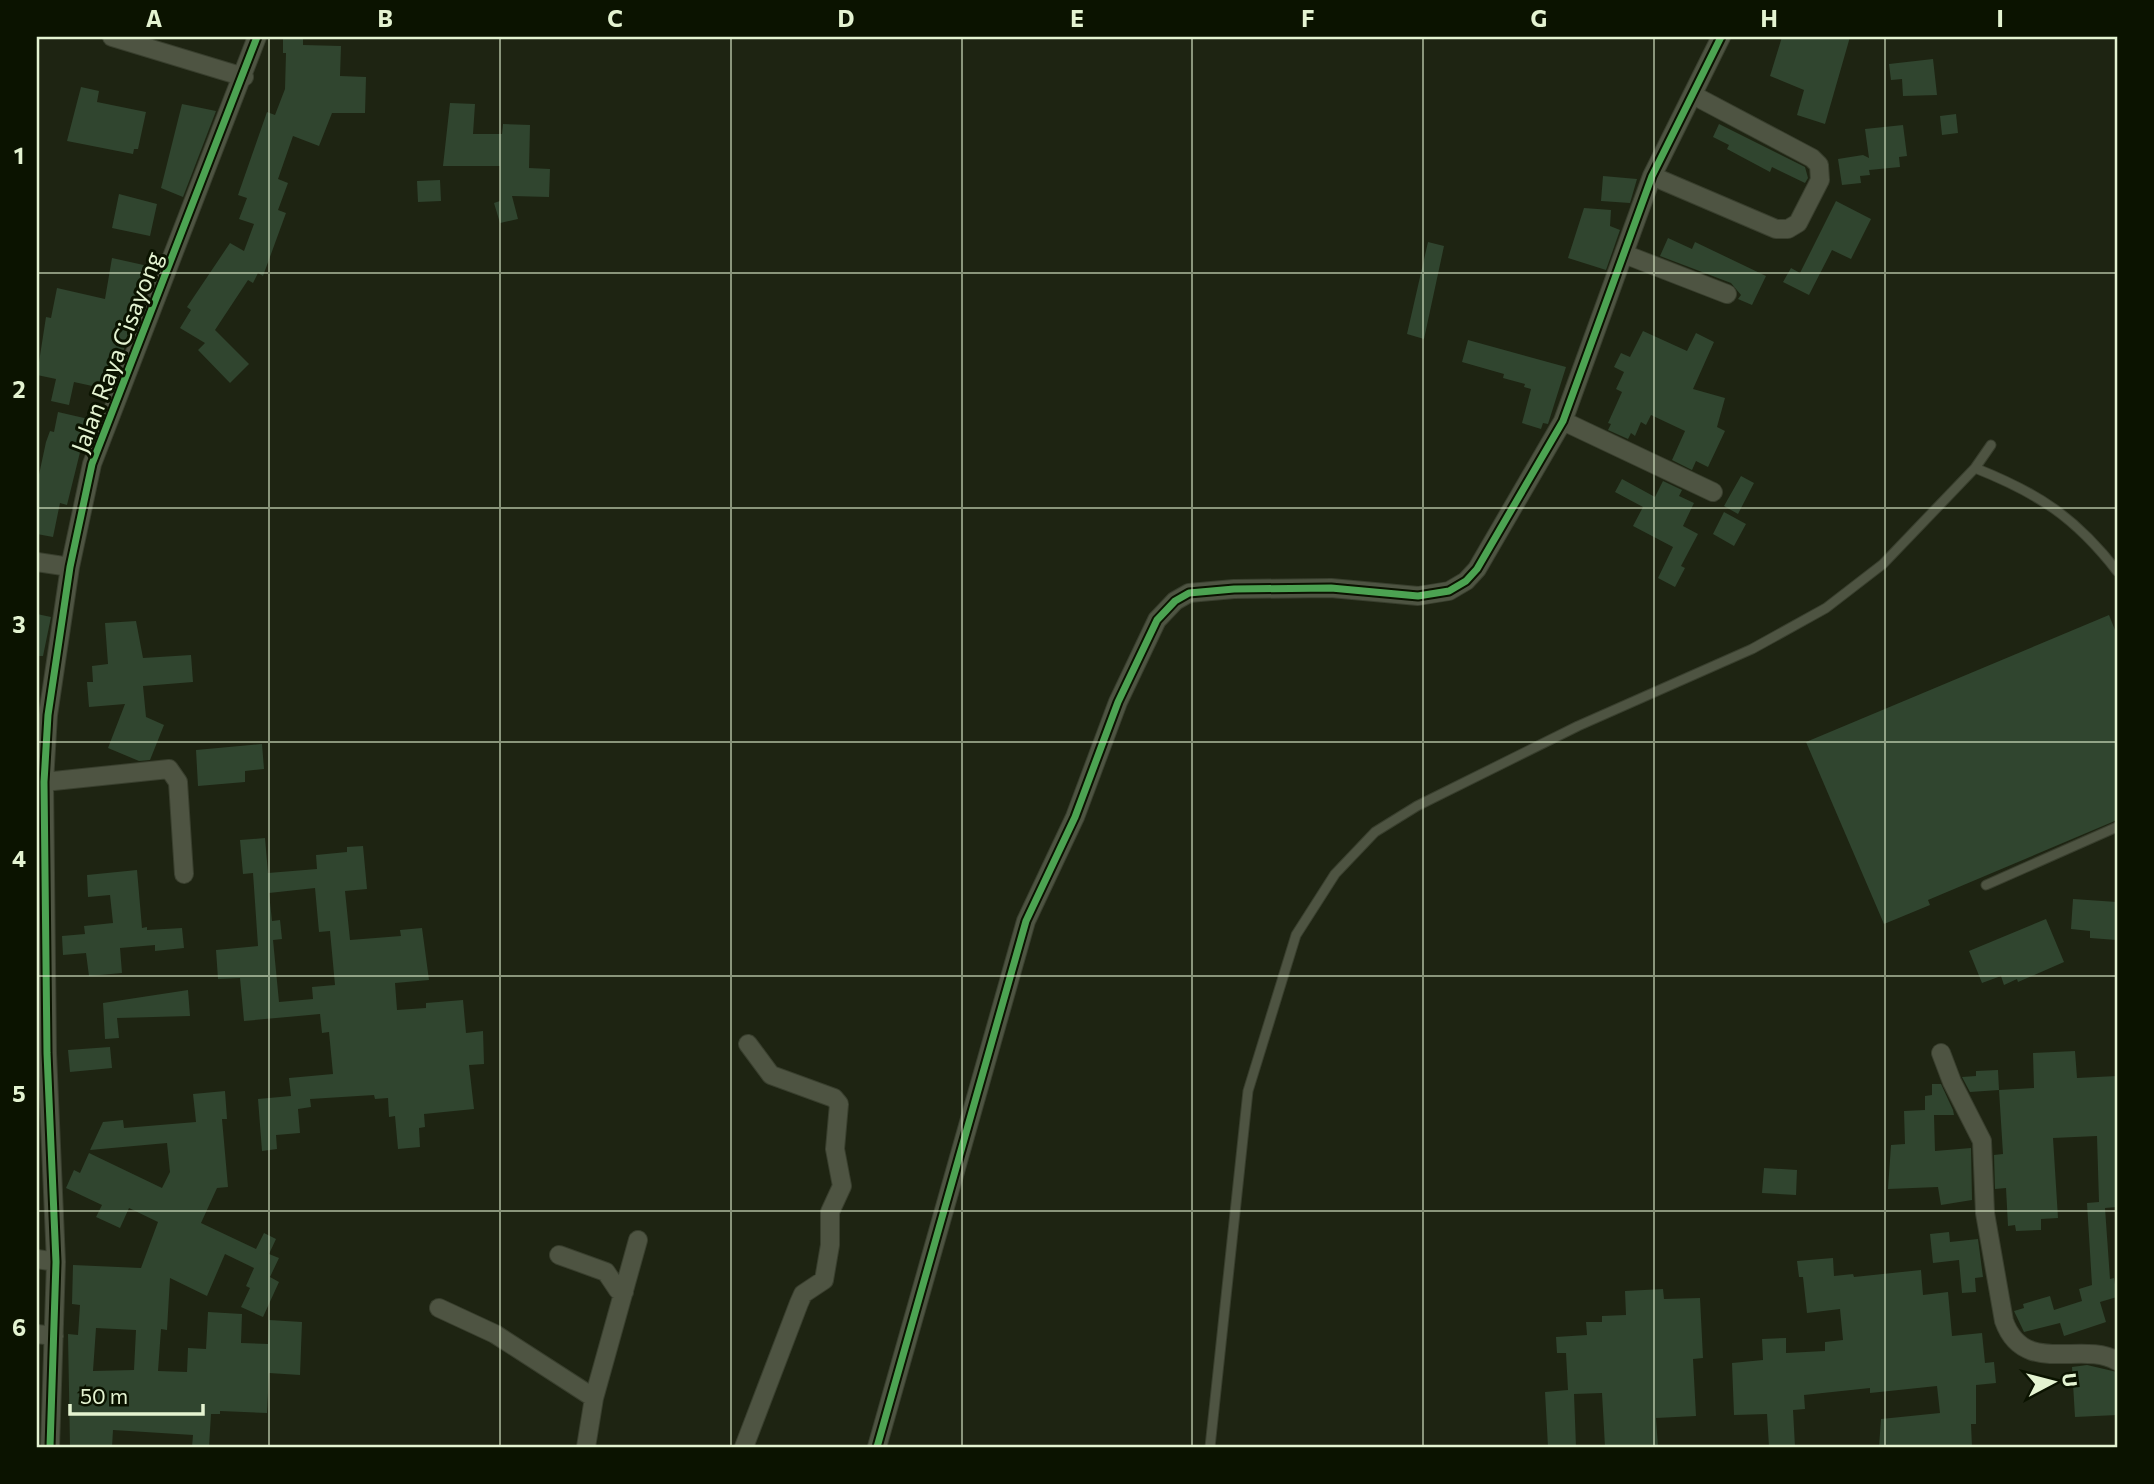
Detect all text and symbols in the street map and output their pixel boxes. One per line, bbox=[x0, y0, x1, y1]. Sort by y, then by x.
text: A bbox=[146, 4, 163, 32]
text: B bbox=[377, 4, 393, 32]
text: C bbox=[607, 4, 623, 32]
text: D bbox=[838, 4, 855, 32]
text: E bbox=[1070, 4, 1084, 32]
text: F bbox=[1301, 4, 1315, 32]
text: G bbox=[1531, 4, 1547, 32]
text: H bbox=[1760, 4, 1778, 32]
text: I bbox=[1996, 4, 2004, 32]
text: 1 bbox=[14, 141, 24, 169]
street label: Jalan Raya Cisayong bbox=[64, 247, 168, 457]
text: 2 bbox=[12, 375, 26, 403]
text: 3 bbox=[12, 610, 26, 638]
text: 4 bbox=[12, 844, 26, 872]
text: 5 bbox=[12, 1079, 26, 1107]
text: 6 bbox=[12, 1313, 26, 1341]
north arrow bbox=[2018, 1348, 2088, 1418]
scale bar bbox=[70, 1372, 203, 1416]
text: U bbox=[2058, 1372, 2083, 1388]
text: 50 m bbox=[80, 1383, 128, 1408]

